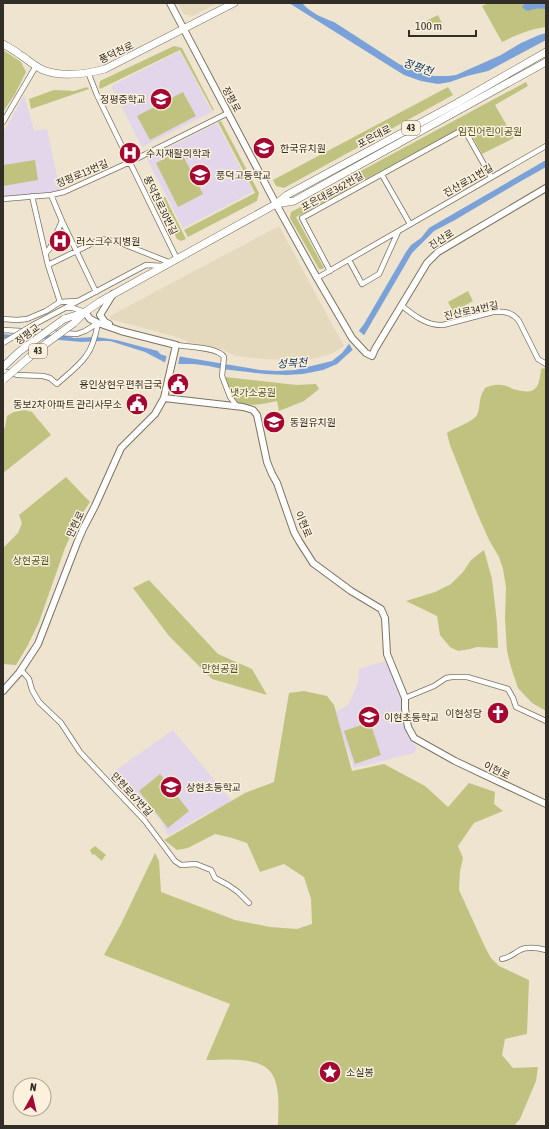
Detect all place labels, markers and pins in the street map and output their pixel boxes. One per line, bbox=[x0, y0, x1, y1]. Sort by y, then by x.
school or university icon: 정평중학교 bbox=[148, 86, 174, 112]
place label: 정평중학교 bbox=[100, 94, 146, 105]
school or university icon: 한국유치원 bbox=[251, 135, 277, 161]
hospital icon: 수지재활의학과 bbox=[117, 140, 143, 166]
place label: 한국유치원 bbox=[280, 143, 326, 154]
place label: 수지재활의학과 bbox=[146, 148, 210, 159]
school or university icon: 풍덕고등학교 bbox=[187, 162, 213, 188]
place label: 풍덕고등학교 bbox=[216, 170, 271, 181]
hospital icon: 러스크수지병원 bbox=[47, 228, 73, 254]
place label: 러스크수지병원 bbox=[76, 236, 140, 247]
public building icon: 용인상현우편취급국 bbox=[165, 371, 191, 397]
place label: 용인상현우편취급국 bbox=[79, 379, 162, 390]
public building icon: 동보2차 아파트 관리사무소 bbox=[124, 391, 150, 417]
place label: 동보2차 아파트 관리사무소 bbox=[13, 399, 122, 410]
school or university icon: 동원유치원 bbox=[261, 409, 287, 435]
place label: 동원유치원 bbox=[290, 417, 336, 428]
church icon: 이현성당 bbox=[485, 700, 511, 726]
school or university icon: 이현초등학교 bbox=[356, 704, 382, 730]
place label: 이현성당 bbox=[445, 708, 482, 719]
place label: 이현초등학교 bbox=[384, 712, 439, 723]
school or university icon: 상현초등학교 bbox=[158, 774, 184, 800]
place label: 상현초등학교 bbox=[186, 782, 241, 793]
place icon: 소실봉 bbox=[317, 1059, 343, 1085]
place label: 소실봉 bbox=[346, 1067, 374, 1078]

